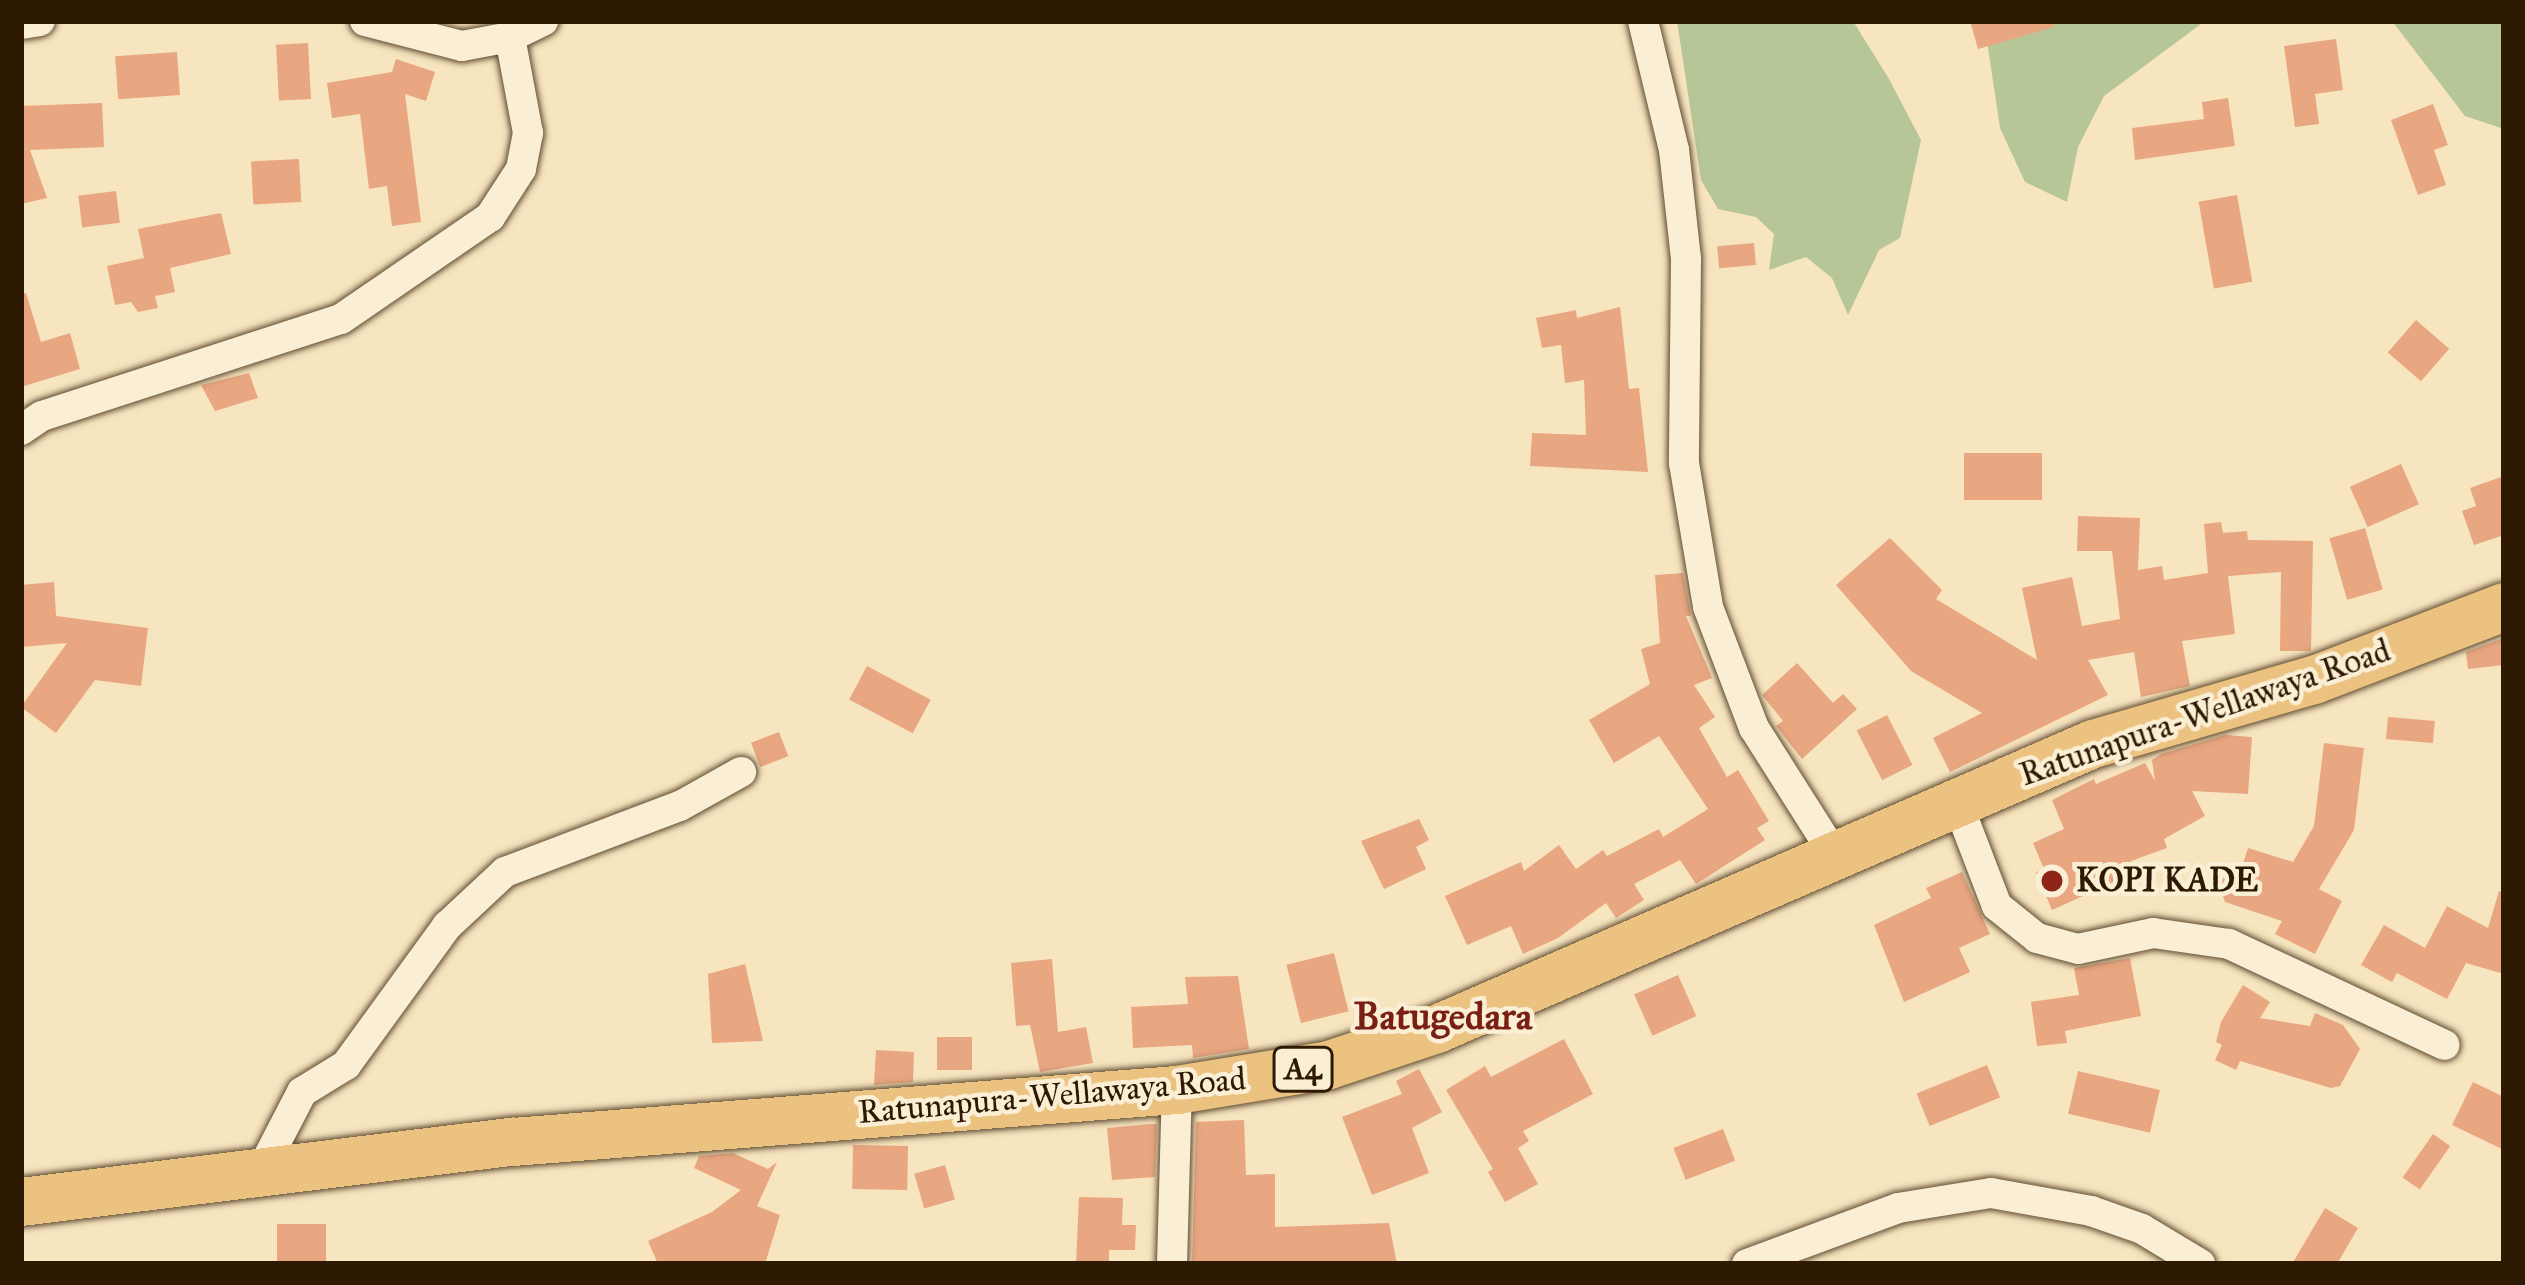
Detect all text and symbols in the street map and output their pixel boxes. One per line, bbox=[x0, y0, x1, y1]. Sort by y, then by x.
street label: Ratunapura-Wellawaya Road bbox=[2015, 631, 2395, 795]
place label: KOPI KADE bbox=[2076, 861, 2258, 901]
marker: KOPI KADE bbox=[2039, 868, 2065, 894]
district label: Batugedara bbox=[1354, 993, 1532, 1039]
road number: A4 bbox=[1270, 1045, 1336, 1093]
street label: Ratunapura-Wellawaya Road bbox=[856, 1059, 1248, 1133]

